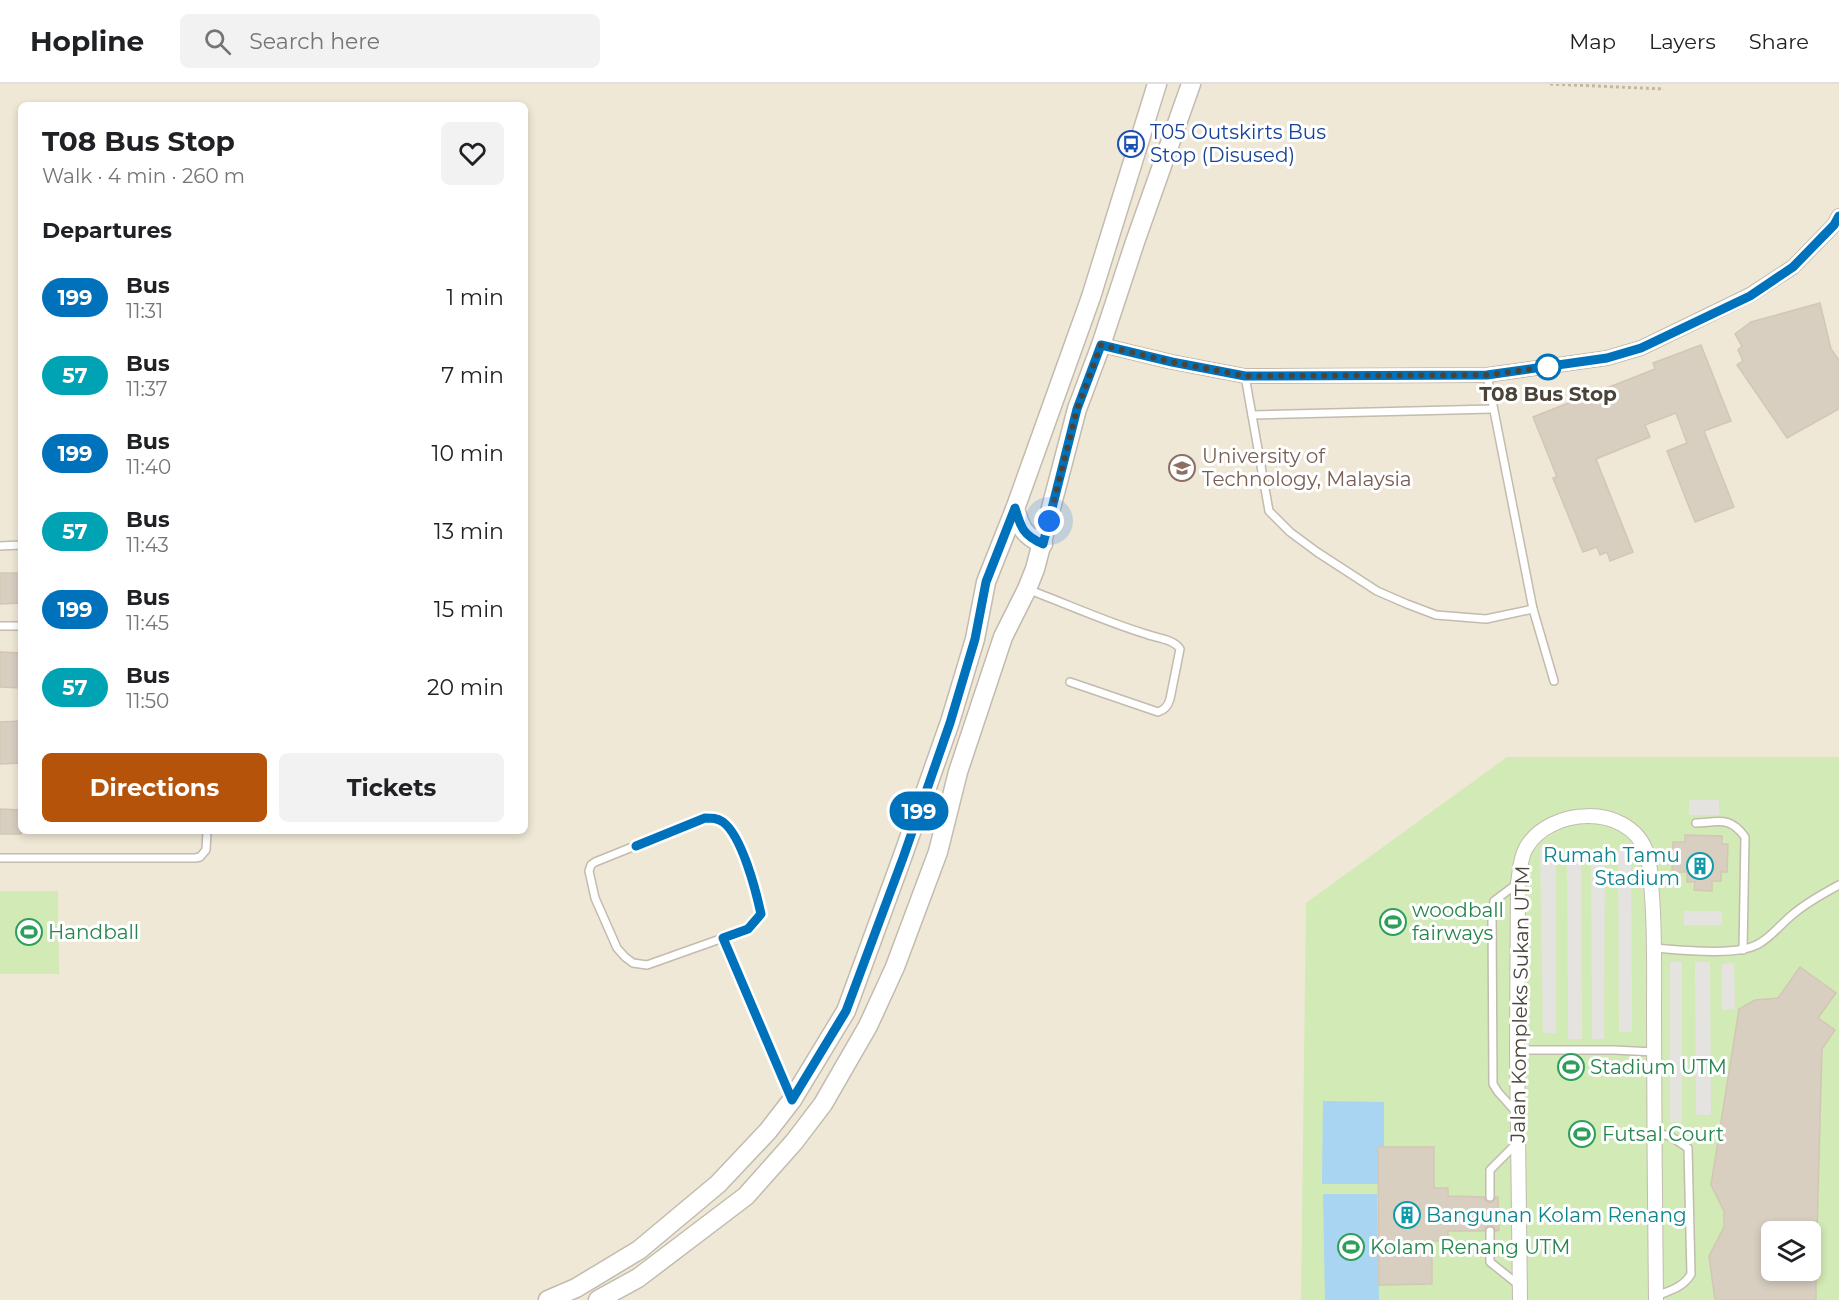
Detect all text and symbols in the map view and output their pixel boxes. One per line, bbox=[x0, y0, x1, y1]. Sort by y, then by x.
search box bbox=[180, 14, 600, 68]
text: Hopline bbox=[30, 24, 144, 58]
icon: search bbox=[201, 25, 234, 58]
text: Search here bbox=[249, 28, 380, 55]
text: Map bbox=[1569, 29, 1616, 54]
text: Layers bbox=[1649, 29, 1716, 54]
text: Share bbox=[1749, 29, 1809, 54]
place label: T05 Outskirts Bus Stop (Disused) bbox=[1150, 120, 1326, 167]
button: heart bbox=[441, 122, 504, 185]
text: T08 Bus Stop bbox=[42, 124, 235, 158]
bus stop icon: T05 Outskirts Bus Stop (Disused) bbox=[1116, 129, 1146, 159]
text: Walk · 4 min · 260 m bbox=[42, 164, 245, 188]
text: Departures bbox=[42, 217, 172, 244]
text: Bus bbox=[126, 272, 170, 299]
text: 1 min bbox=[446, 284, 504, 311]
text: 199 bbox=[58, 285, 93, 310]
text: 11:31 bbox=[126, 299, 163, 323]
text: Bus bbox=[126, 350, 170, 377]
marker: T08 Bus Stop bbox=[1535, 354, 1561, 380]
text: 7 min bbox=[441, 362, 504, 389]
text: 57 bbox=[62, 363, 88, 388]
text: 11:37 bbox=[126, 377, 168, 401]
place label: T08 Bus Stop bbox=[1479, 382, 1617, 406]
text: Bus bbox=[126, 428, 170, 455]
text: 10 min bbox=[432, 440, 504, 467]
text: 199 bbox=[58, 441, 93, 466]
place label: University of Technology, Malaysia bbox=[1202, 444, 1412, 491]
school or university icon: University of Technology, Malaysia bbox=[1167, 453, 1197, 483]
text: 11:40 bbox=[126, 455, 171, 479]
text: Bus bbox=[126, 506, 170, 533]
your location bbox=[1034, 506, 1064, 536]
text: 13 min bbox=[434, 518, 504, 545]
text: 57 bbox=[62, 519, 88, 544]
text: 11:43 bbox=[126, 533, 169, 557]
text: Bus bbox=[126, 584, 170, 611]
text: 15 min bbox=[434, 596, 504, 623]
text: 199 bbox=[58, 597, 93, 622]
text: 11:45 bbox=[126, 611, 169, 635]
text: Bus bbox=[126, 662, 170, 689]
text: 20 min bbox=[427, 674, 504, 701]
text: 57 bbox=[62, 675, 88, 700]
text: 11:50 bbox=[126, 689, 169, 713]
button: Directions bbox=[42, 753, 267, 822]
button: Tickets bbox=[279, 753, 504, 822]
line badge: 199 bbox=[884, 792, 954, 830]
text: 199 bbox=[902, 799, 937, 824]
place label: Rumah Tamu Stadium bbox=[1543, 843, 1680, 890]
building icon: Rumah Tamu Stadium bbox=[1685, 851, 1715, 881]
street label: Jalan Kompleks Sukan UTM bbox=[1506, 865, 1534, 1144]
place label: woodball fairways bbox=[1412, 898, 1504, 945]
sports icon: woodball fairways bbox=[1378, 907, 1408, 937]
sports icon: Handball bbox=[14, 917, 44, 947]
place label: Handball bbox=[48, 920, 139, 944]
sports icon: Stadium UTM bbox=[1556, 1052, 1586, 1082]
place label: Stadium UTM bbox=[1590, 1055, 1727, 1079]
sports icon: Futsal Court bbox=[1567, 1119, 1597, 1149]
place label: Futsal Court bbox=[1602, 1122, 1724, 1146]
building icon: Bangunan Kolam Renang bbox=[1392, 1200, 1422, 1230]
place label: Bangunan Kolam Renang bbox=[1426, 1203, 1687, 1227]
map controls bbox=[1761, 1221, 1821, 1281]
button: layers bbox=[1761, 1221, 1821, 1281]
sports icon: Kolam Renang UTM bbox=[1336, 1232, 1366, 1262]
place label: Kolam Renang UTM bbox=[1370, 1235, 1570, 1259]

